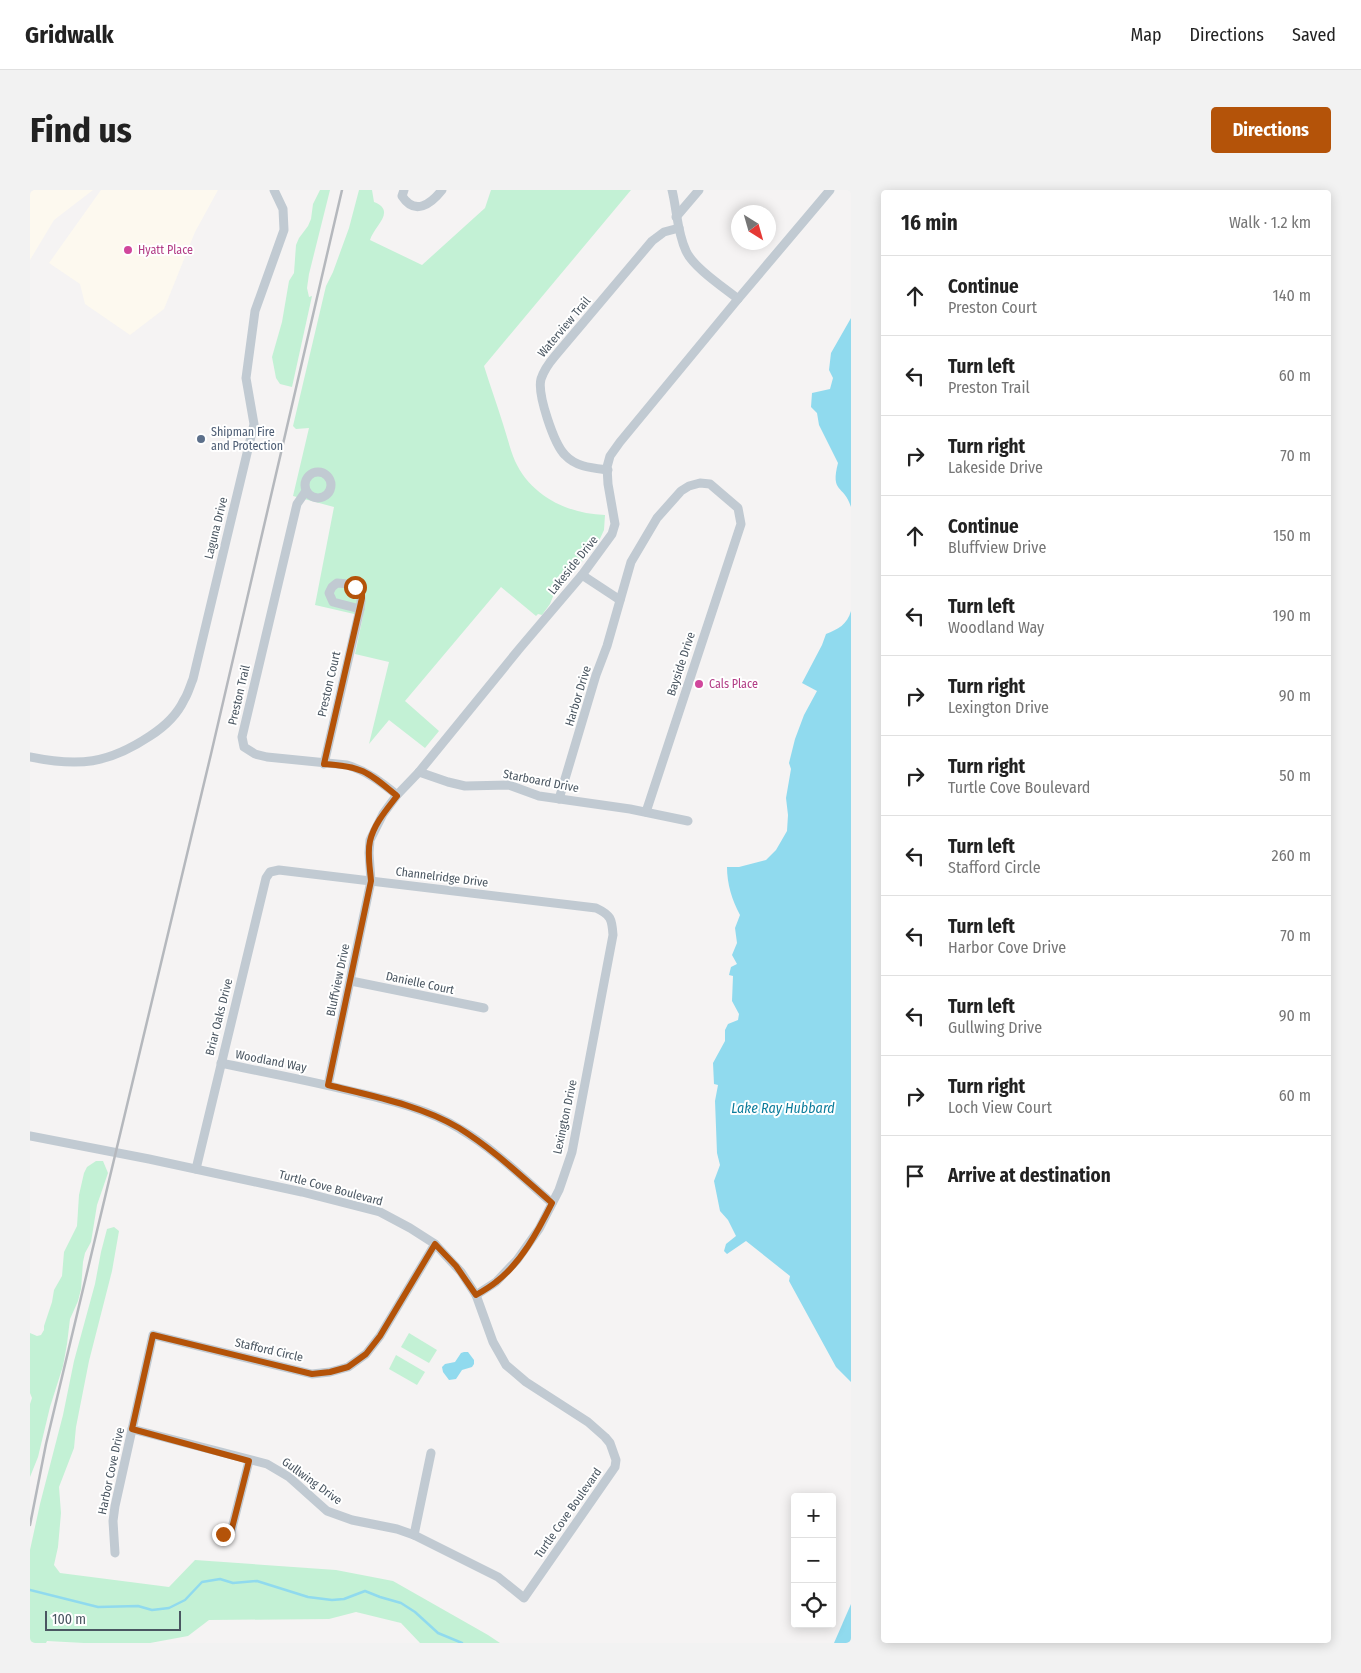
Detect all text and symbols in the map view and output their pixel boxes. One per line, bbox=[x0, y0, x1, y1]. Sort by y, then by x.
text: Gridwalk bbox=[25, 21, 114, 49]
text: Map bbox=[1130, 24, 1162, 46]
text: Directions bbox=[1190, 24, 1264, 46]
text: Saved bbox=[1292, 24, 1336, 46]
button: Directions bbox=[1211, 107, 1331, 153]
text: Find us bbox=[30, 109, 132, 151]
north arrow bbox=[731, 205, 776, 250]
text: 16 min bbox=[901, 210, 958, 236]
text: Walk · 1.2 km bbox=[1229, 213, 1311, 232]
place label: Hyatt Place bbox=[138, 243, 193, 257]
marker: Hyatt Place bbox=[122, 244, 134, 256]
text: Continue bbox=[948, 275, 1019, 298]
icon: ahead bbox=[901, 282, 929, 310]
text: 140 m bbox=[1273, 286, 1311, 305]
street label: Waterview Trail bbox=[535, 294, 593, 360]
text: Preston Court bbox=[948, 298, 1037, 317]
text: Turn left bbox=[948, 355, 1015, 378]
icon: left bbox=[901, 362, 929, 390]
text: 60 m bbox=[1279, 366, 1311, 385]
text: Preston Trail bbox=[948, 378, 1030, 397]
place label: Shipman Fire and Protection bbox=[211, 425, 283, 453]
marker: Shipman Fire and Protection bbox=[195, 433, 207, 445]
text: Turn right bbox=[948, 435, 1025, 458]
icon: right bbox=[901, 442, 929, 470]
text: 70 m bbox=[1280, 446, 1311, 465]
text: Lakeside Drive bbox=[948, 458, 1043, 477]
street label: Laguna Drive bbox=[202, 496, 230, 560]
text: Continue bbox=[948, 515, 1019, 538]
icon: ahead bbox=[901, 522, 929, 550]
text: 150 m bbox=[1273, 526, 1311, 545]
street label: Lakeside Drive bbox=[545, 533, 601, 597]
text: Bluffview Drive bbox=[948, 538, 1046, 557]
route start bbox=[344, 576, 367, 599]
text: Turn left bbox=[948, 595, 1015, 618]
icon: left bbox=[901, 602, 929, 630]
text: 190 m bbox=[1273, 606, 1311, 625]
text: Woodland Way bbox=[948, 618, 1044, 637]
street label: Bayside Drive bbox=[664, 630, 698, 698]
street label: Preston Court bbox=[315, 650, 343, 718]
street label: Preston Trail bbox=[225, 664, 253, 726]
street label: Harbor Drive bbox=[562, 664, 594, 728]
text: Turn right bbox=[948, 675, 1025, 698]
place label: Cals Place bbox=[709, 677, 758, 691]
marker: Cals Place bbox=[693, 678, 705, 690]
icon: right bbox=[901, 682, 929, 710]
text: 90 m bbox=[1279, 686, 1311, 705]
text: Lexington Drive bbox=[948, 698, 1049, 717]
text: Turn right bbox=[948, 755, 1025, 778]
icon: right bbox=[901, 762, 929, 790]
text: 50 m bbox=[1279, 766, 1311, 785]
street label: Starboard Drive bbox=[502, 767, 580, 795]
text: Turtle Cove Boulevard bbox=[948, 778, 1090, 797]
text: Turn left bbox=[948, 835, 1015, 858]
icon: left bbox=[901, 842, 929, 870]
text: 260 m bbox=[1272, 846, 1311, 865]
text: Stafford Circle bbox=[948, 858, 1041, 877]
street label: Channelridge Drive bbox=[395, 864, 489, 890]
text: Turn left bbox=[948, 915, 1015, 938]
icon: left bbox=[901, 922, 929, 950]
text: 70 m bbox=[1280, 926, 1311, 945]
text: Harbor Cove Drive bbox=[948, 938, 1066, 957]
street label: Bluffview Drive bbox=[323, 942, 353, 1018]
street label: Danielle Court bbox=[385, 969, 456, 997]
street label: Briar Oaks Drive bbox=[203, 977, 235, 1057]
text: Turn left bbox=[948, 995, 1015, 1018]
icon: left bbox=[901, 1002, 929, 1030]
text: 90 m bbox=[1279, 1006, 1311, 1025]
text: Gullwing Drive bbox=[948, 1018, 1042, 1037]
street label: Woodland Way bbox=[234, 1047, 308, 1075]
text: Turn right bbox=[948, 1075, 1025, 1098]
street label: Lexington Drive bbox=[550, 1078, 580, 1155]
icon: right bbox=[901, 1082, 929, 1110]
text: 60 m bbox=[1279, 1086, 1311, 1105]
text: Loch View Court bbox=[948, 1098, 1052, 1117]
water label: Lake Ray Hubbard bbox=[731, 1100, 835, 1117]
icon: arrive bbox=[901, 1162, 929, 1190]
text: Arrive at destination bbox=[948, 1164, 1111, 1187]
street label: Turtle Cove Boulevard bbox=[278, 1167, 384, 1209]
street label: Stafford Circle bbox=[234, 1335, 304, 1365]
street label: Harbor Cove Drive bbox=[95, 1426, 127, 1516]
street label: Gullwing Drive bbox=[279, 1455, 345, 1507]
street label: Turtle Cove Boulevard bbox=[532, 1465, 604, 1561]
map controls bbox=[791, 1493, 836, 1628]
button: + bbox=[791, 1493, 836, 1538]
route end bbox=[212, 1523, 235, 1546]
button: − bbox=[791, 1538, 836, 1583]
button: locate bbox=[791, 1583, 836, 1628]
scale bar bbox=[45, 1608, 181, 1631]
text: 100 m bbox=[52, 1611, 86, 1628]

